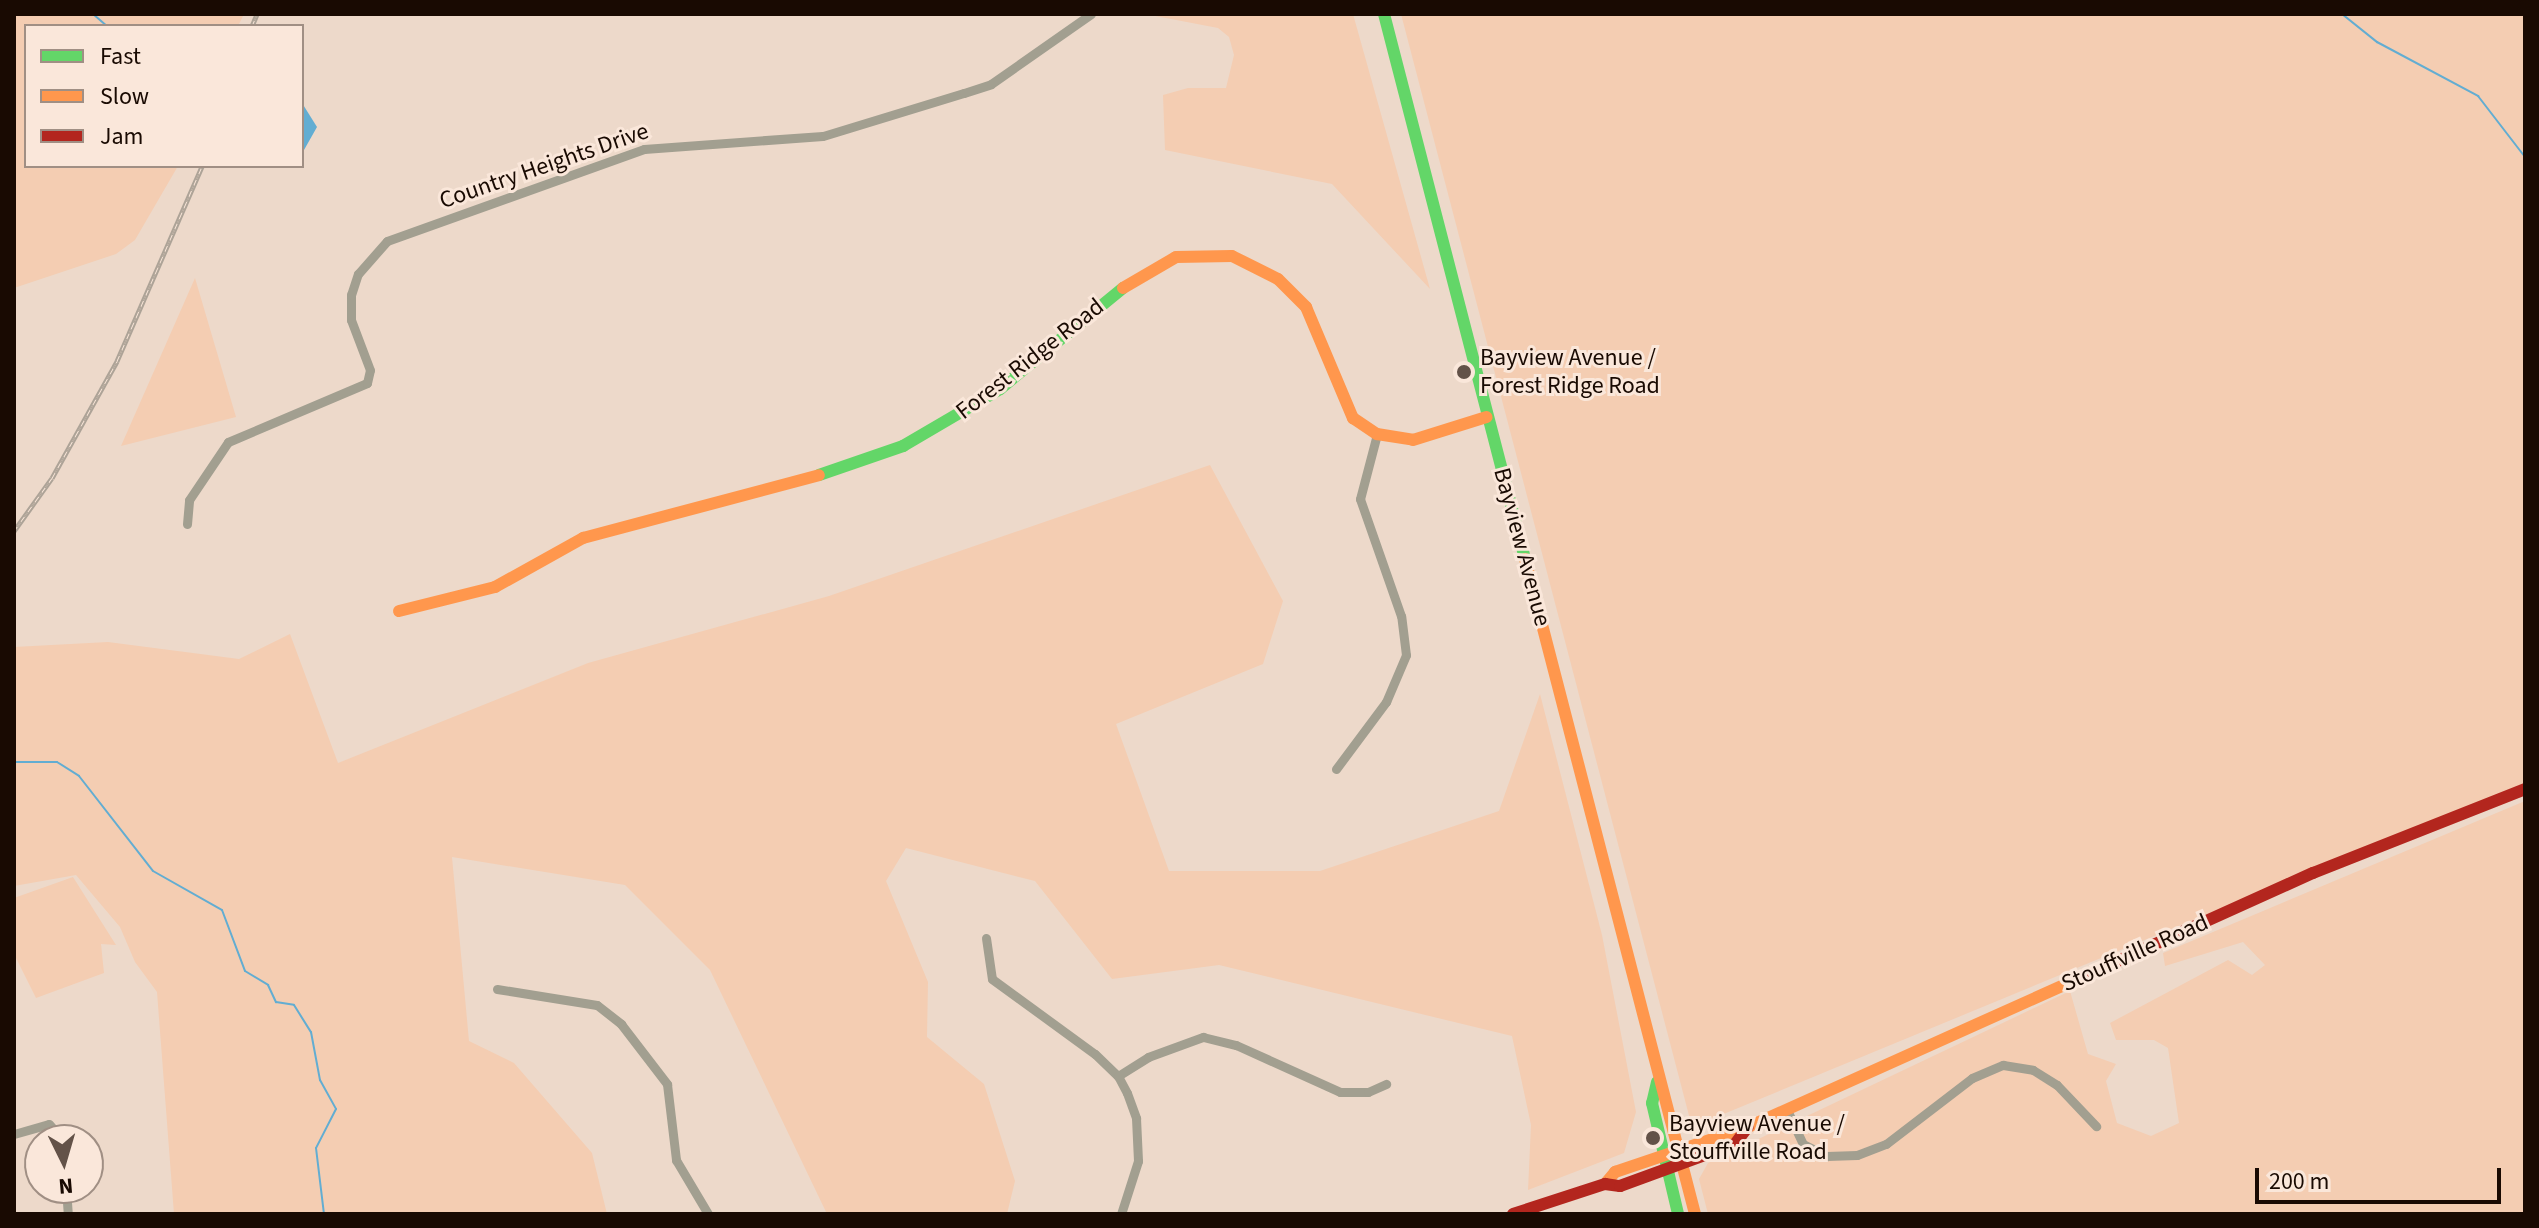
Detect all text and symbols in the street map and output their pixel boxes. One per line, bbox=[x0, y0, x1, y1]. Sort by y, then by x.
legend bbox=[24, 24, 304, 168]
text: Fast bbox=[100, 39, 141, 74]
text: Slow bbox=[100, 79, 149, 114]
street label: Country Heights Drive bbox=[436, 117, 652, 215]
text: Jam bbox=[100, 119, 144, 154]
street label: Forest Ridge Road bbox=[950, 292, 1110, 426]
place label: Bayview Avenue / Forest Ridge Road bbox=[1480, 344, 1660, 400]
marker: Bayview Avenue / Forest Ridge Road bbox=[1455, 363, 1473, 381]
street label: Bayview Avenue bbox=[1487, 465, 1557, 629]
street label: Stouffville Road bbox=[2057, 908, 2213, 998]
place label: Bayview Avenue / Stouffville Road bbox=[1669, 1110, 1845, 1166]
north arrow bbox=[24, 1124, 104, 1204]
marker: Bayview Avenue / Stouffville Road bbox=[1644, 1129, 1662, 1147]
scale bar bbox=[2259, 1152, 2505, 1202]
text: 200 m bbox=[2269, 1164, 2329, 1199]
text: N bbox=[57, 1169, 75, 1202]

